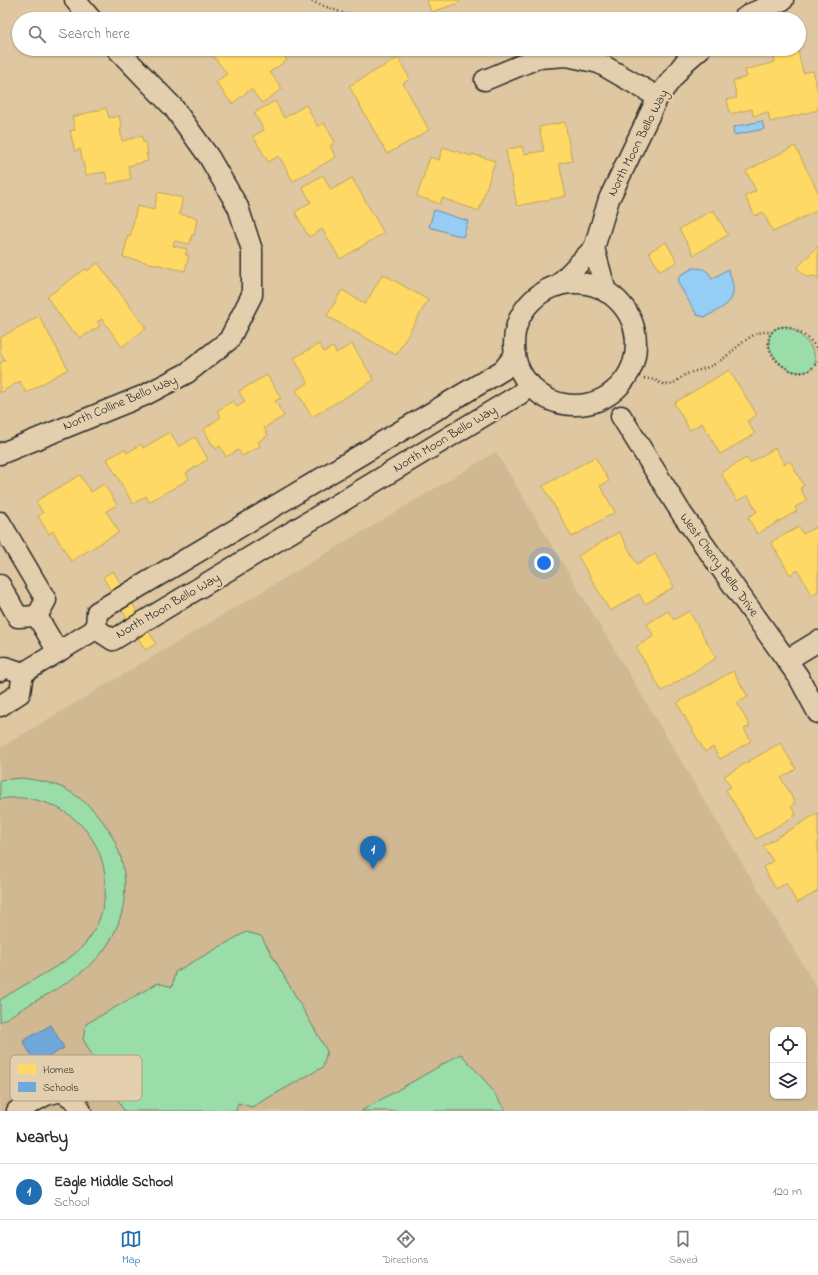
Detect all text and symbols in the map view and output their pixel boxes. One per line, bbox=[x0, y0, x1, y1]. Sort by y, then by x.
search box bbox=[12, 12, 806, 56]
icon: search bbox=[26, 23, 48, 45]
text: Search here bbox=[58, 23, 130, 45]
street label: North Moon Bello Way bbox=[603, 86, 674, 200]
street label: North Colline Bello Way bbox=[60, 370, 180, 437]
street label: North Moon Bello Way bbox=[390, 401, 501, 478]
street label: West Cherry Bello Drive bbox=[674, 509, 763, 621]
your location bbox=[534, 553, 554, 573]
street label: North Moon Bello Way bbox=[112, 568, 224, 645]
pin: 1 bbox=[360, 836, 386, 869]
map controls bbox=[770, 1027, 806, 1099]
button: locate bbox=[770, 1027, 806, 1063]
legend bbox=[10, 1055, 142, 1101]
text: Homes bbox=[43, 1062, 75, 1078]
button: layers bbox=[770, 1063, 806, 1099]
text: Schools bbox=[43, 1080, 79, 1096]
text: Nearby bbox=[16, 1125, 68, 1150]
text: Eagle Middle School bbox=[54, 1171, 173, 1193]
text: 1 bbox=[27, 1182, 31, 1201]
text: 120 m bbox=[772, 1182, 802, 1201]
text: School bbox=[54, 1193, 90, 1212]
tab: Map bbox=[120, 1228, 142, 1268]
tab: Directions bbox=[383, 1228, 429, 1268]
tab: Saved bbox=[669, 1228, 698, 1268]

